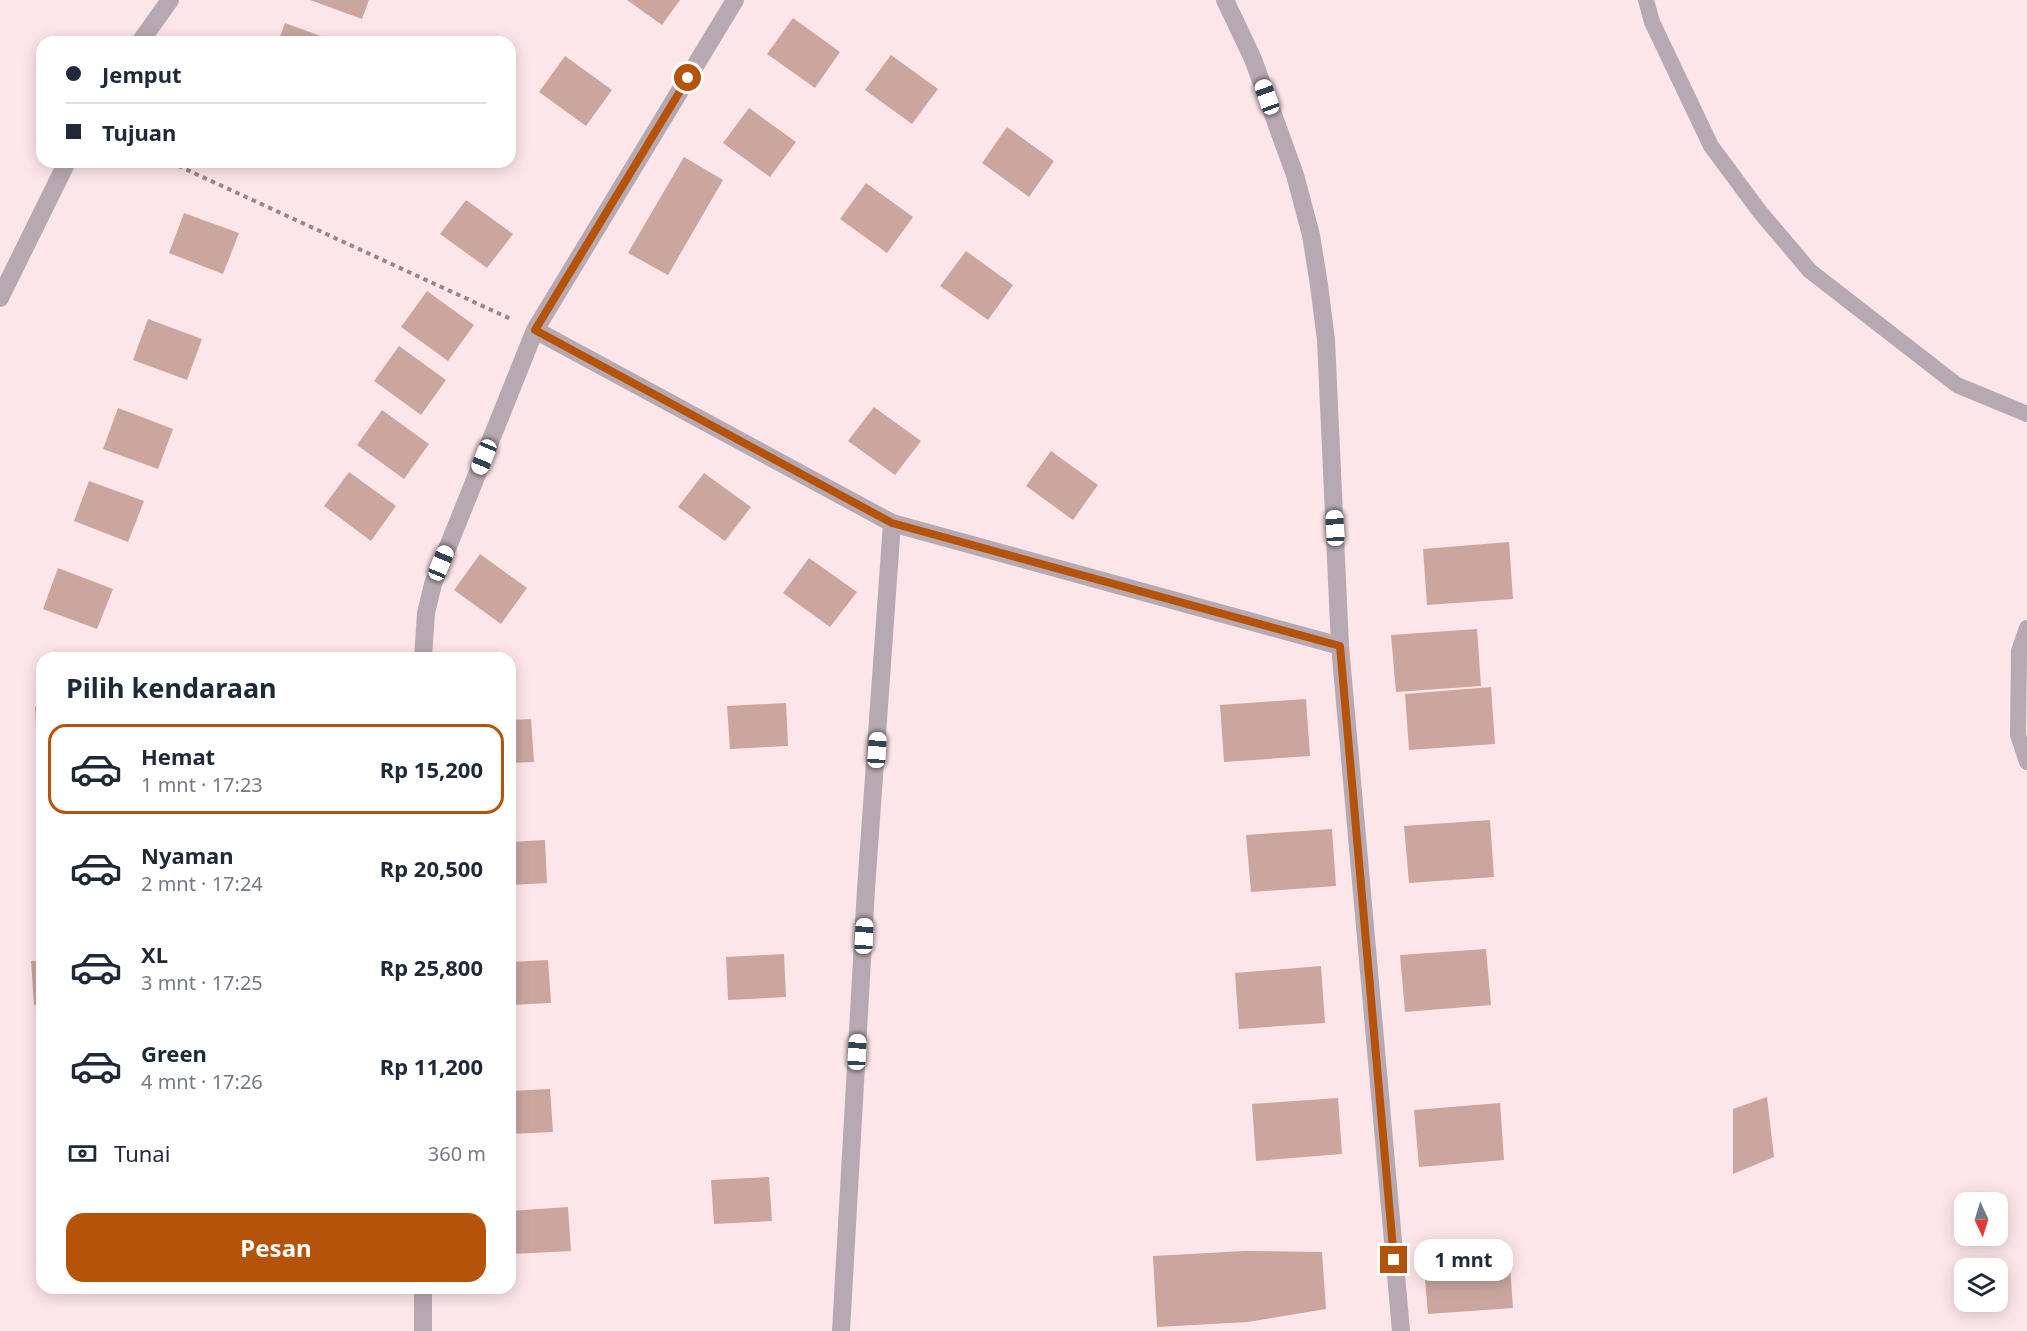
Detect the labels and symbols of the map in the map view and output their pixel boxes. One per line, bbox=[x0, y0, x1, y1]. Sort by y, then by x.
route start bbox=[674, 64, 701, 91]
car bbox=[1252, 77, 1282, 117]
car bbox=[469, 437, 499, 477]
car bbox=[1325, 510, 1345, 546]
car bbox=[426, 543, 456, 583]
car bbox=[867, 731, 887, 769]
car bbox=[854, 918, 874, 954]
car bbox=[847, 1034, 867, 1070]
north arrow bbox=[1954, 1192, 2008, 1246]
callout: 1 mnt bbox=[1415, 1239, 1514, 1281]
route end bbox=[1380, 1246, 1407, 1273]

